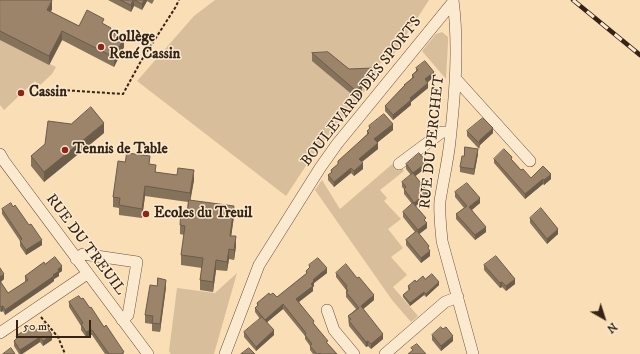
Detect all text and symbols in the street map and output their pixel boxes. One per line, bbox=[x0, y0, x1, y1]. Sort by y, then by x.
street label: BOULEVARD DES SPORTS bbox=[298, 14, 426, 170]
place label: Collège René Cassin bbox=[109, 29, 180, 64]
marker: Collège René Cassin bbox=[96, 42, 106, 52]
street label: RUE DU PERCHET bbox=[417, 74, 449, 210]
place label: Cassin bbox=[29, 84, 67, 102]
marker: Cassin bbox=[16, 88, 26, 98]
place label: Tennis de Table bbox=[73, 141, 168, 159]
marker: Tennis de Table bbox=[60, 145, 70, 155]
street label: RUE DU TREUIL bbox=[41, 191, 129, 299]
place label: Ecoles du Treuil bbox=[154, 205, 252, 223]
marker: Ecoles du Treuil bbox=[141, 209, 151, 219]
north arrow bbox=[584, 298, 624, 338]
scale bar bbox=[18, 312, 93, 338]
text: 50 m bbox=[23, 319, 47, 334]
text: N bbox=[604, 319, 619, 336]

